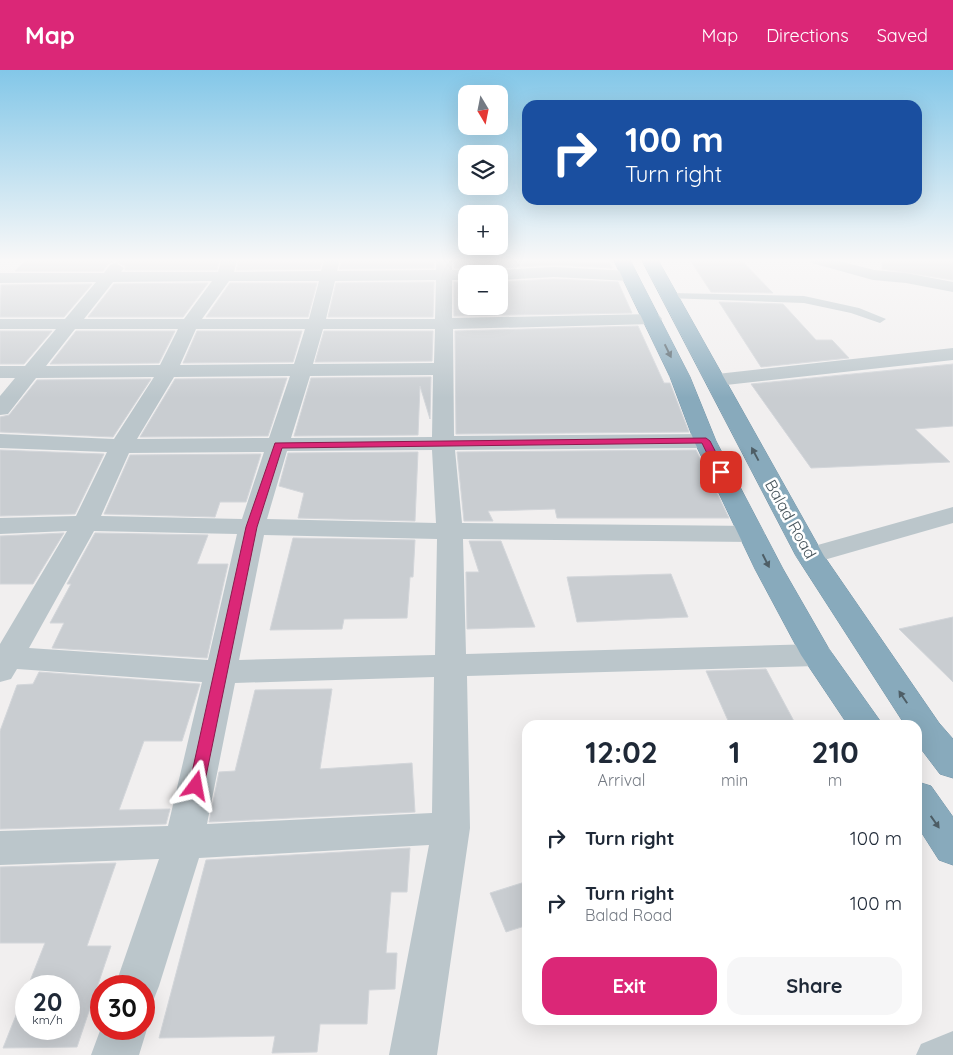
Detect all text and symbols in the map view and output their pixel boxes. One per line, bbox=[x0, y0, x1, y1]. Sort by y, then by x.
text: Map bbox=[25, 20, 75, 50]
text: Map bbox=[701, 24, 738, 47]
text: Directions bbox=[766, 24, 849, 47]
text: Saved bbox=[877, 24, 928, 47]
north arrow bbox=[458, 85, 508, 135]
map controls bbox=[458, 85, 508, 315]
text: 100 m bbox=[625, 117, 724, 161]
icon: right bbox=[542, 120, 607, 185]
button: layers bbox=[458, 145, 508, 195]
text: Turn right bbox=[625, 160, 722, 188]
button: + bbox=[458, 205, 508, 255]
button: − bbox=[458, 265, 508, 315]
one-way arrow bbox=[664, 344, 672, 358]
one-way arrow bbox=[751, 447, 759, 461]
pin bbox=[700, 451, 742, 493]
icon: arrive bbox=[707, 458, 735, 486]
street label: Balad Road bbox=[761, 476, 821, 562]
one-way arrow bbox=[762, 554, 770, 568]
one-way arrow bbox=[898, 690, 908, 704]
text: 12:02 bbox=[585, 733, 658, 771]
text: 1 bbox=[729, 733, 740, 771]
text: 210 bbox=[812, 733, 859, 771]
position arrow bbox=[169, 759, 221, 811]
text: Arrival bbox=[598, 770, 645, 790]
text: min bbox=[721, 770, 748, 790]
text: m bbox=[828, 770, 842, 790]
one-way arrow bbox=[930, 816, 940, 829]
icon: right bbox=[542, 824, 570, 852]
text: Turn right bbox=[585, 826, 674, 850]
text: 100 m bbox=[850, 826, 902, 850]
text: Turn right bbox=[585, 881, 674, 905]
icon: right bbox=[542, 889, 570, 917]
text: 100 m bbox=[850, 891, 902, 915]
text: Balad Road bbox=[585, 905, 672, 925]
button: Exit bbox=[542, 957, 717, 1015]
button: Share bbox=[727, 957, 902, 1015]
speed limit sign: 30 bbox=[90, 975, 155, 1040]
text: 20 bbox=[33, 986, 62, 1017]
text: km/h bbox=[32, 1012, 63, 1027]

